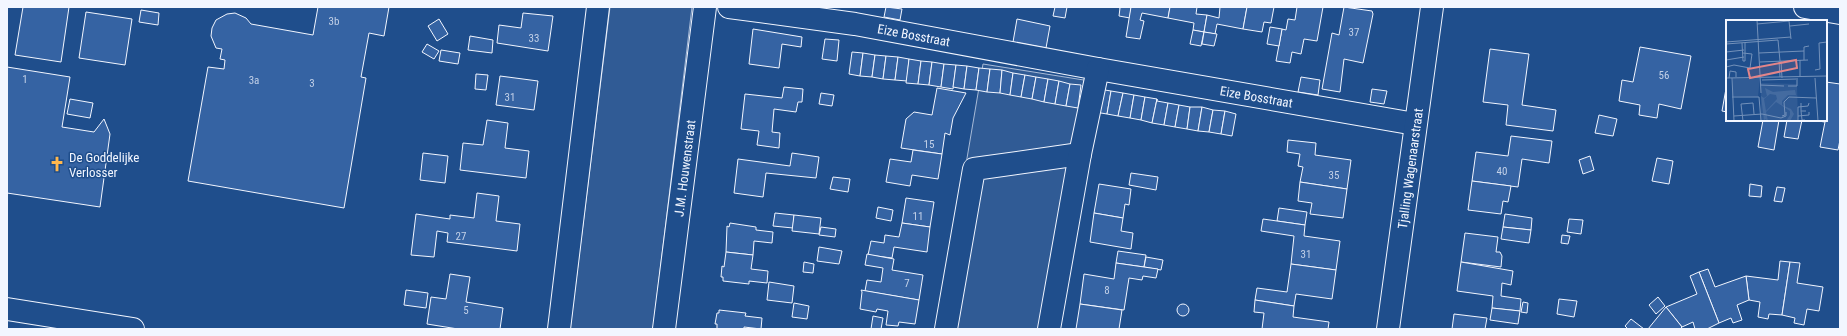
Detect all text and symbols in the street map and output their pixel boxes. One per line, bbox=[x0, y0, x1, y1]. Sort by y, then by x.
house number: 3b bbox=[329, 15, 339, 28]
inset map bbox=[1726, 20, 1827, 121]
street label: Eize Bosstraat bbox=[876, 21, 951, 49]
house number: 37 bbox=[1349, 26, 1359, 39]
house number: 33 bbox=[529, 32, 539, 45]
house number: 56 bbox=[1659, 69, 1669, 82]
house number: 1 bbox=[22, 73, 28, 86]
house number: 3a bbox=[249, 74, 259, 87]
house number: 3 bbox=[309, 77, 315, 90]
street label: Eize Bosstraat bbox=[1219, 83, 1294, 111]
house number: 31 bbox=[505, 91, 515, 104]
street label: Tjalling Wagenaarstraat bbox=[1395, 107, 1426, 230]
street label: J.M. Houwenstraat bbox=[671, 119, 699, 218]
house number: 15 bbox=[924, 138, 934, 151]
place label: De Goddelijke Verlosser bbox=[69, 150, 139, 180]
church icon: De Goddelijke Verlosser bbox=[48, 155, 66, 173]
house number: 40 bbox=[1497, 165, 1507, 178]
house number: 35 bbox=[1329, 169, 1339, 182]
house number: 11 bbox=[913, 210, 923, 223]
house number: 27 bbox=[456, 230, 466, 243]
house number: 31 bbox=[1301, 248, 1311, 261]
house number: 7 bbox=[904, 277, 910, 290]
house number: 8 bbox=[1104, 284, 1110, 297]
house number: 5 bbox=[463, 304, 469, 317]

